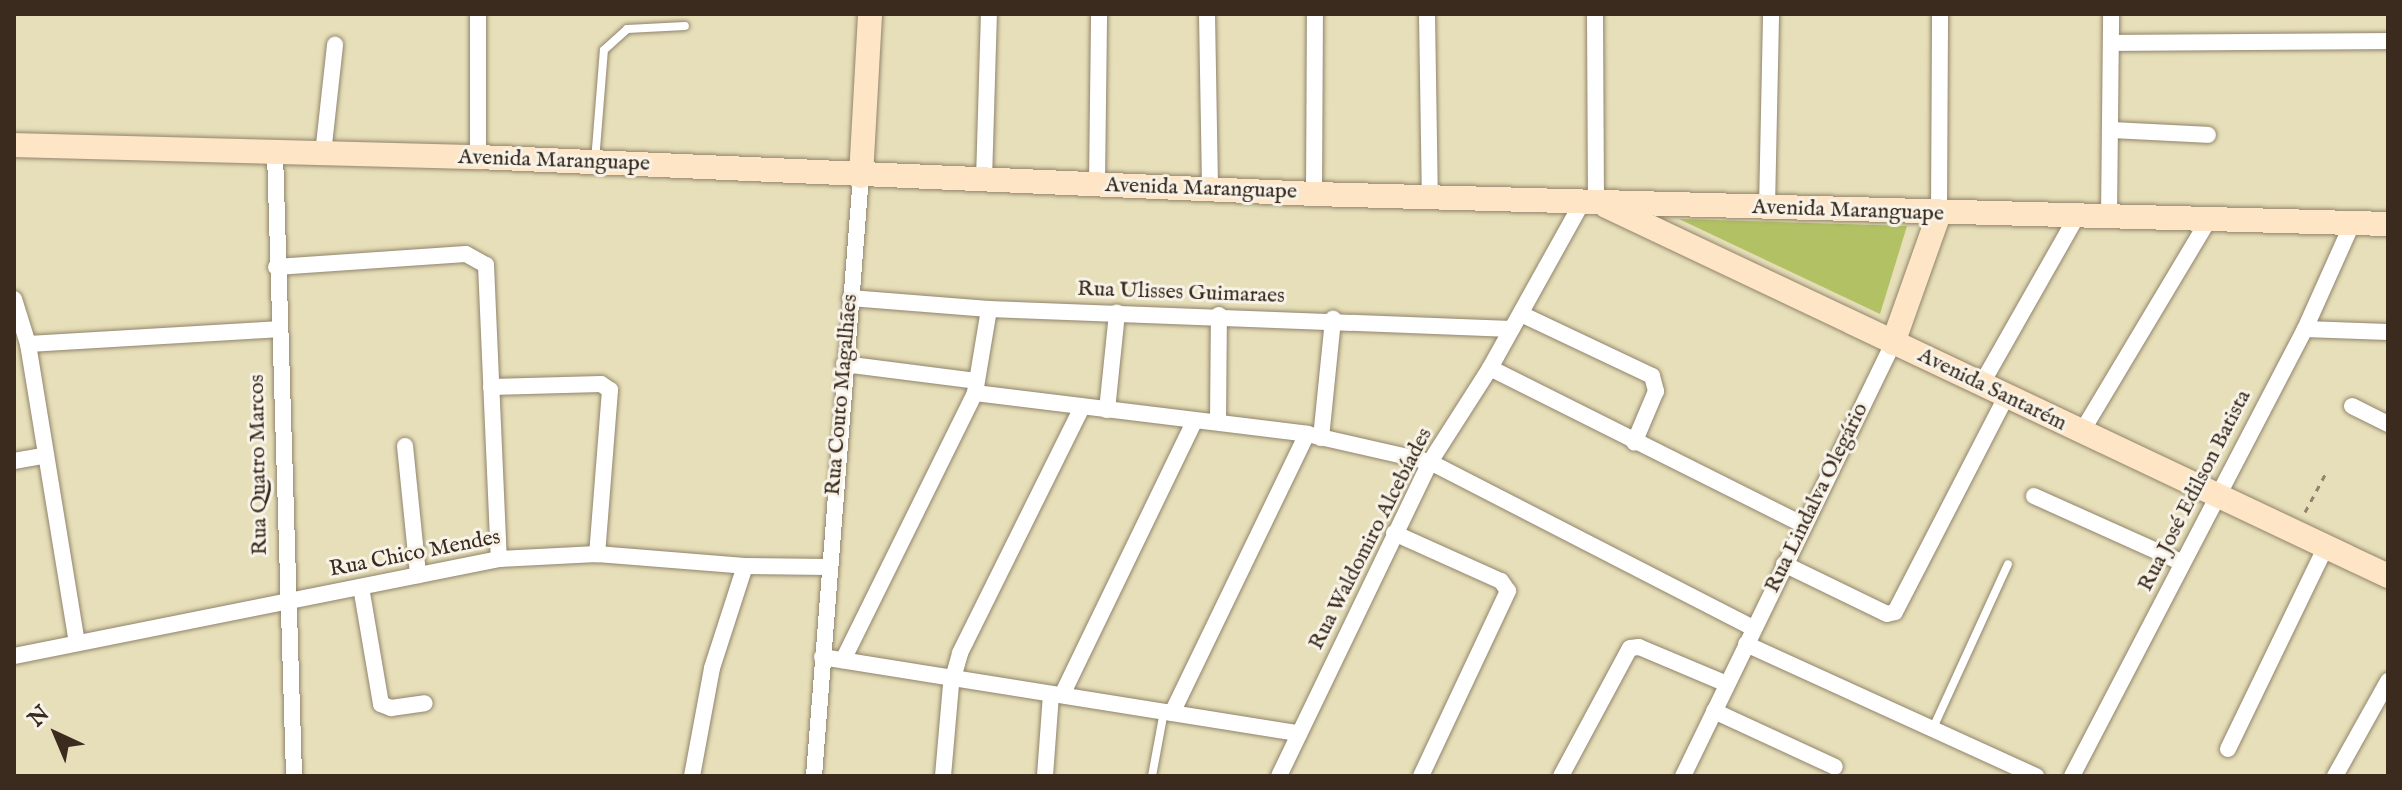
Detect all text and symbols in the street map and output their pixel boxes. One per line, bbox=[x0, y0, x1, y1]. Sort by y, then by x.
street label: Avenida Maranguape bbox=[458, 144, 650, 178]
street label: Avenida Maranguape bbox=[1105, 172, 1297, 206]
street label: Avenida Maranguape bbox=[1752, 194, 1944, 228]
street label: Rua Ulisses Guimaraes bbox=[1077, 276, 1285, 310]
street label: Rua Couto Magalhães bbox=[820, 293, 864, 497]
street label: Avenida Santarém bbox=[1913, 343, 2071, 437]
street label: Rua Quatro Marcos bbox=[244, 374, 274, 556]
street label: Rua José Edilson Batista bbox=[2133, 386, 2257, 596]
street label: Rua Lindalva Olegário bbox=[1760, 399, 1874, 597]
street label: Rua Waldomiro Alcebíades bbox=[1303, 424, 1439, 654]
street label: Rua Chico Mendes bbox=[327, 524, 503, 584]
north arrow bbox=[16, 694, 96, 774]
text: N bbox=[23, 700, 56, 733]

